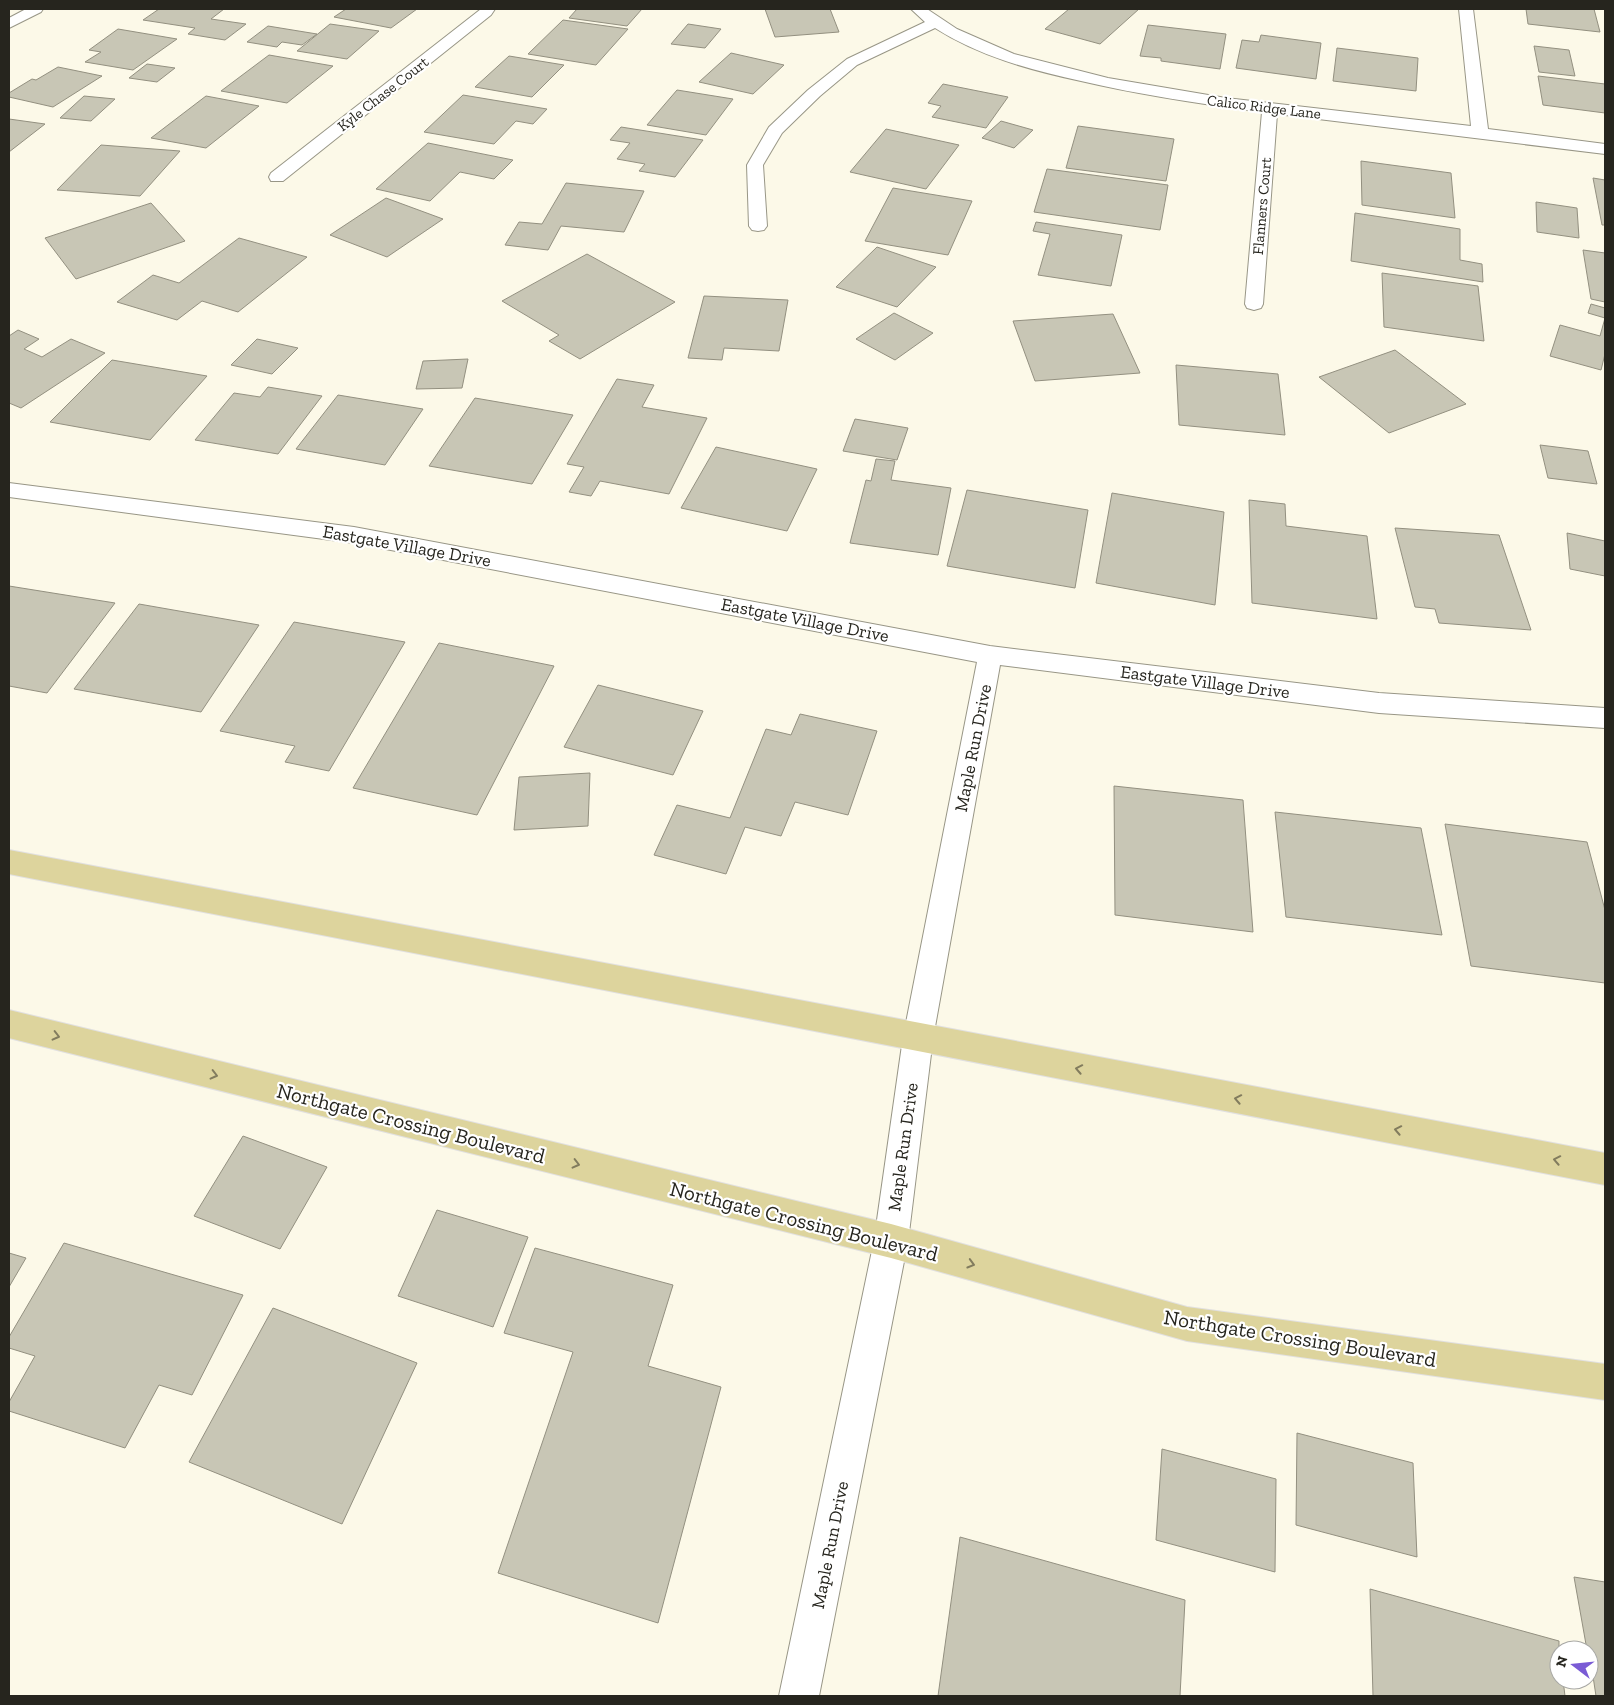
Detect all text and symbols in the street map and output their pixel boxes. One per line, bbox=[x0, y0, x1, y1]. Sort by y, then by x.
street label: Kyle Chase Court bbox=[334, 53, 433, 135]
street label: Calico Ridge Lane bbox=[1206, 91, 1322, 123]
street label: Flanners Court bbox=[1249, 156, 1275, 255]
street label: Eastgate Village Drive bbox=[321, 520, 493, 572]
street label: Eastgate Village Drive bbox=[719, 593, 891, 647]
street label: Eastgate Village Drive bbox=[1119, 661, 1291, 703]
street label: Maple Run Drive bbox=[950, 682, 996, 814]
one-way arrow bbox=[52, 1030, 61, 1041]
one-way arrow bbox=[1074, 1064, 1083, 1074]
one-way arrow bbox=[209, 1069, 218, 1080]
street label: Northgate Crossing Boulevard bbox=[274, 1078, 548, 1169]
street label: Maple Run Drive bbox=[883, 1081, 923, 1213]
one-way arrow bbox=[1234, 1094, 1243, 1105]
one-way arrow bbox=[1393, 1125, 1402, 1135]
one-way arrow bbox=[1553, 1156, 1562, 1166]
one-way arrow bbox=[571, 1158, 580, 1169]
street label: Northgate Crossing Boulevard bbox=[667, 1176, 941, 1267]
one-way arrow bbox=[966, 1258, 974, 1268]
street label: Northgate Crossing Boulevard bbox=[1162, 1304, 1438, 1372]
street label: Maple Run Drive bbox=[807, 1479, 853, 1611]
north arrow bbox=[1549, 1640, 1599, 1690]
text: N bbox=[1552, 1654, 1572, 1669]

